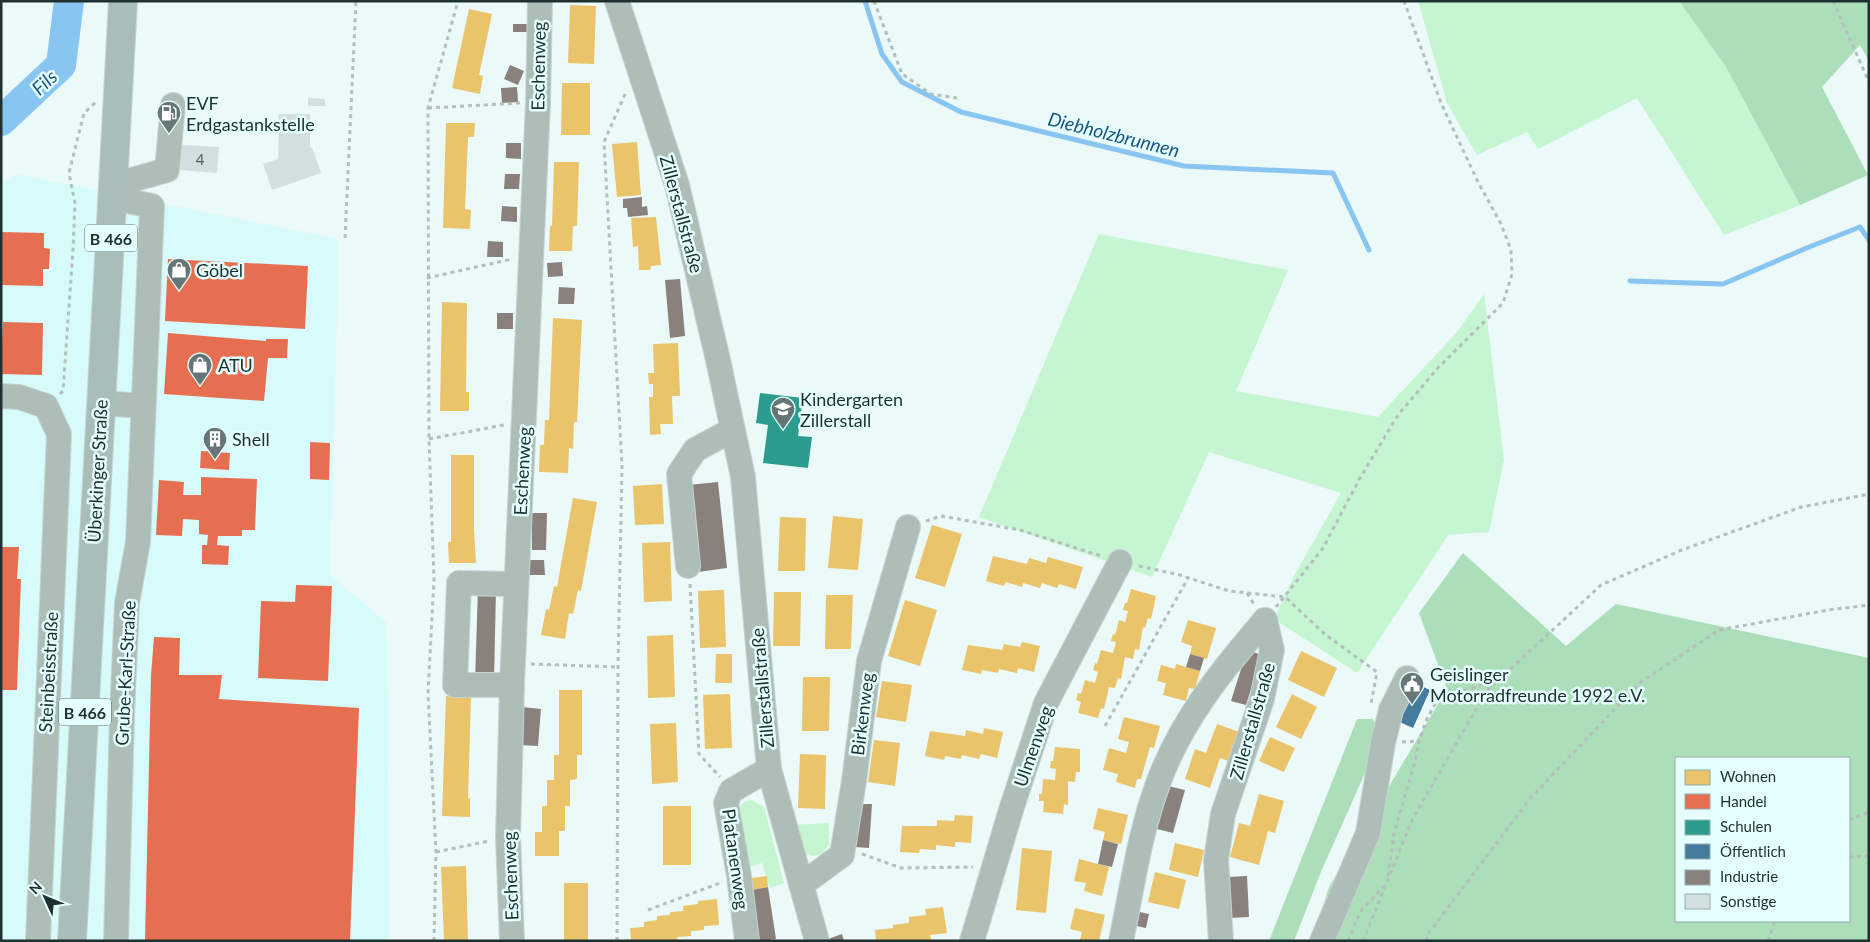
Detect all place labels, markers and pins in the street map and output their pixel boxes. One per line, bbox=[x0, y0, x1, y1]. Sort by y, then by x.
place label: EVF Erdgastankstelle bbox=[186, 92, 315, 135]
fuel station icon: EVF Erdgastankstelle bbox=[156, 100, 182, 134]
shop icon: Göbel bbox=[166, 257, 192, 291]
place label: Göbel bbox=[196, 259, 243, 281]
shop icon: ATU bbox=[187, 352, 213, 386]
place label: ATU bbox=[218, 354, 253, 376]
place label: Kindergarten Zillerstall bbox=[800, 388, 903, 431]
school or university icon: Kindergarten Zillerstall bbox=[770, 396, 796, 430]
building icon: Shell bbox=[202, 426, 228, 460]
place label: Shell bbox=[232, 428, 270, 450]
place label: Geislinger Motorradfreunde 1992 e.V. bbox=[1430, 663, 1645, 706]
public building icon: Geislinger Motorradfreunde 1992 e.V. bbox=[1399, 671, 1425, 705]

